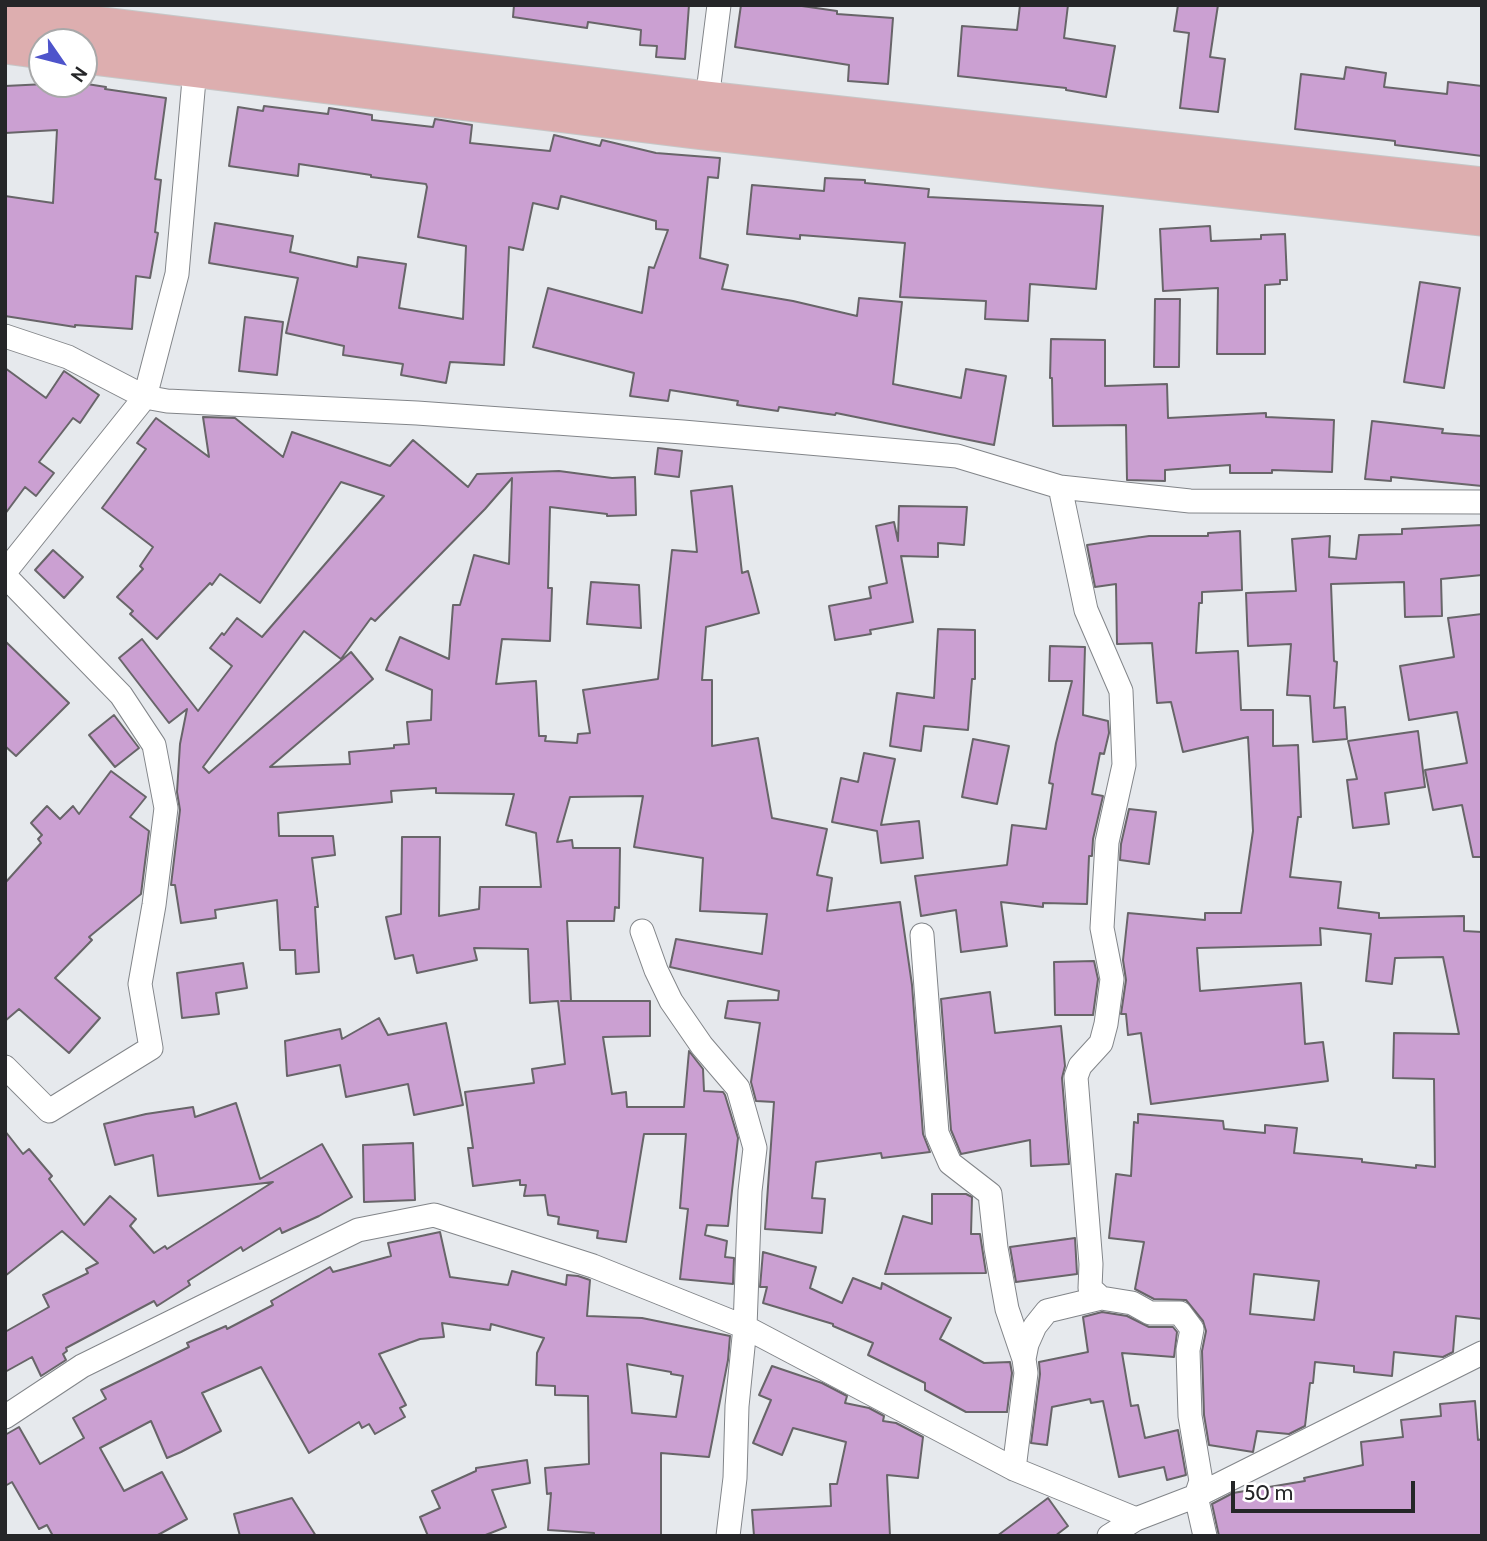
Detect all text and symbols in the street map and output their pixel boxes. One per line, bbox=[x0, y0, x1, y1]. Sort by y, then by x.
north arrow bbox=[28, 28, 98, 98]
text: N bbox=[66, 62, 92, 86]
scale bar bbox=[1235, 1468, 1419, 1512]
text: 50 m bbox=[1244, 1480, 1293, 1505]

